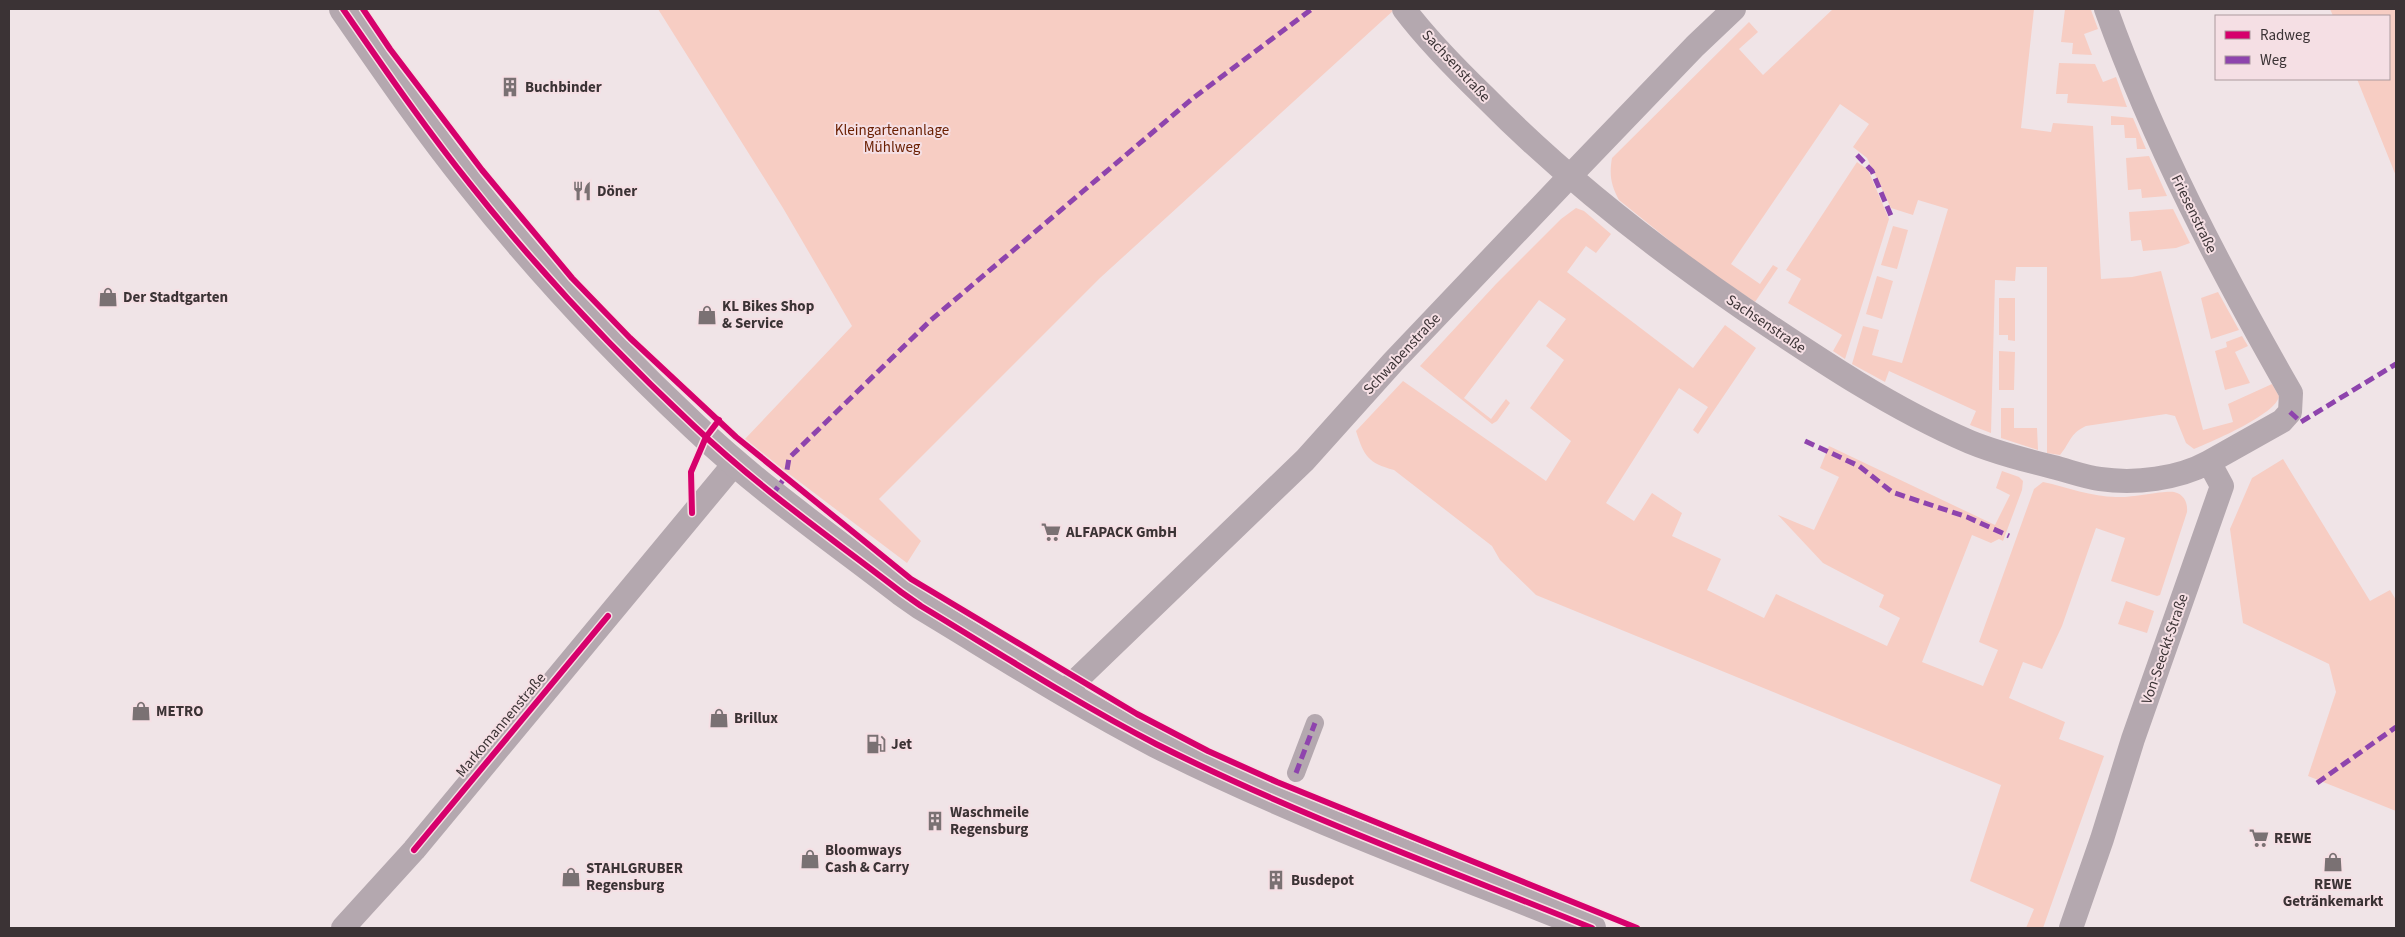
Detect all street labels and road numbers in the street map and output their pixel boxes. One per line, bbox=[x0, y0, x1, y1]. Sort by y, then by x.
street label: Sachsenstraße bbox=[1417, 25, 1495, 107]
street label: Friesenstraße bbox=[2166, 171, 2222, 257]
street label: Sachsenstraße bbox=[1722, 290, 1810, 358]
street label: Schwabenstraße bbox=[1359, 309, 1445, 399]
street label: Von-Seeckt-Straße bbox=[2136, 591, 2194, 707]
street label: Markomannenstraße bbox=[451, 668, 551, 782]

